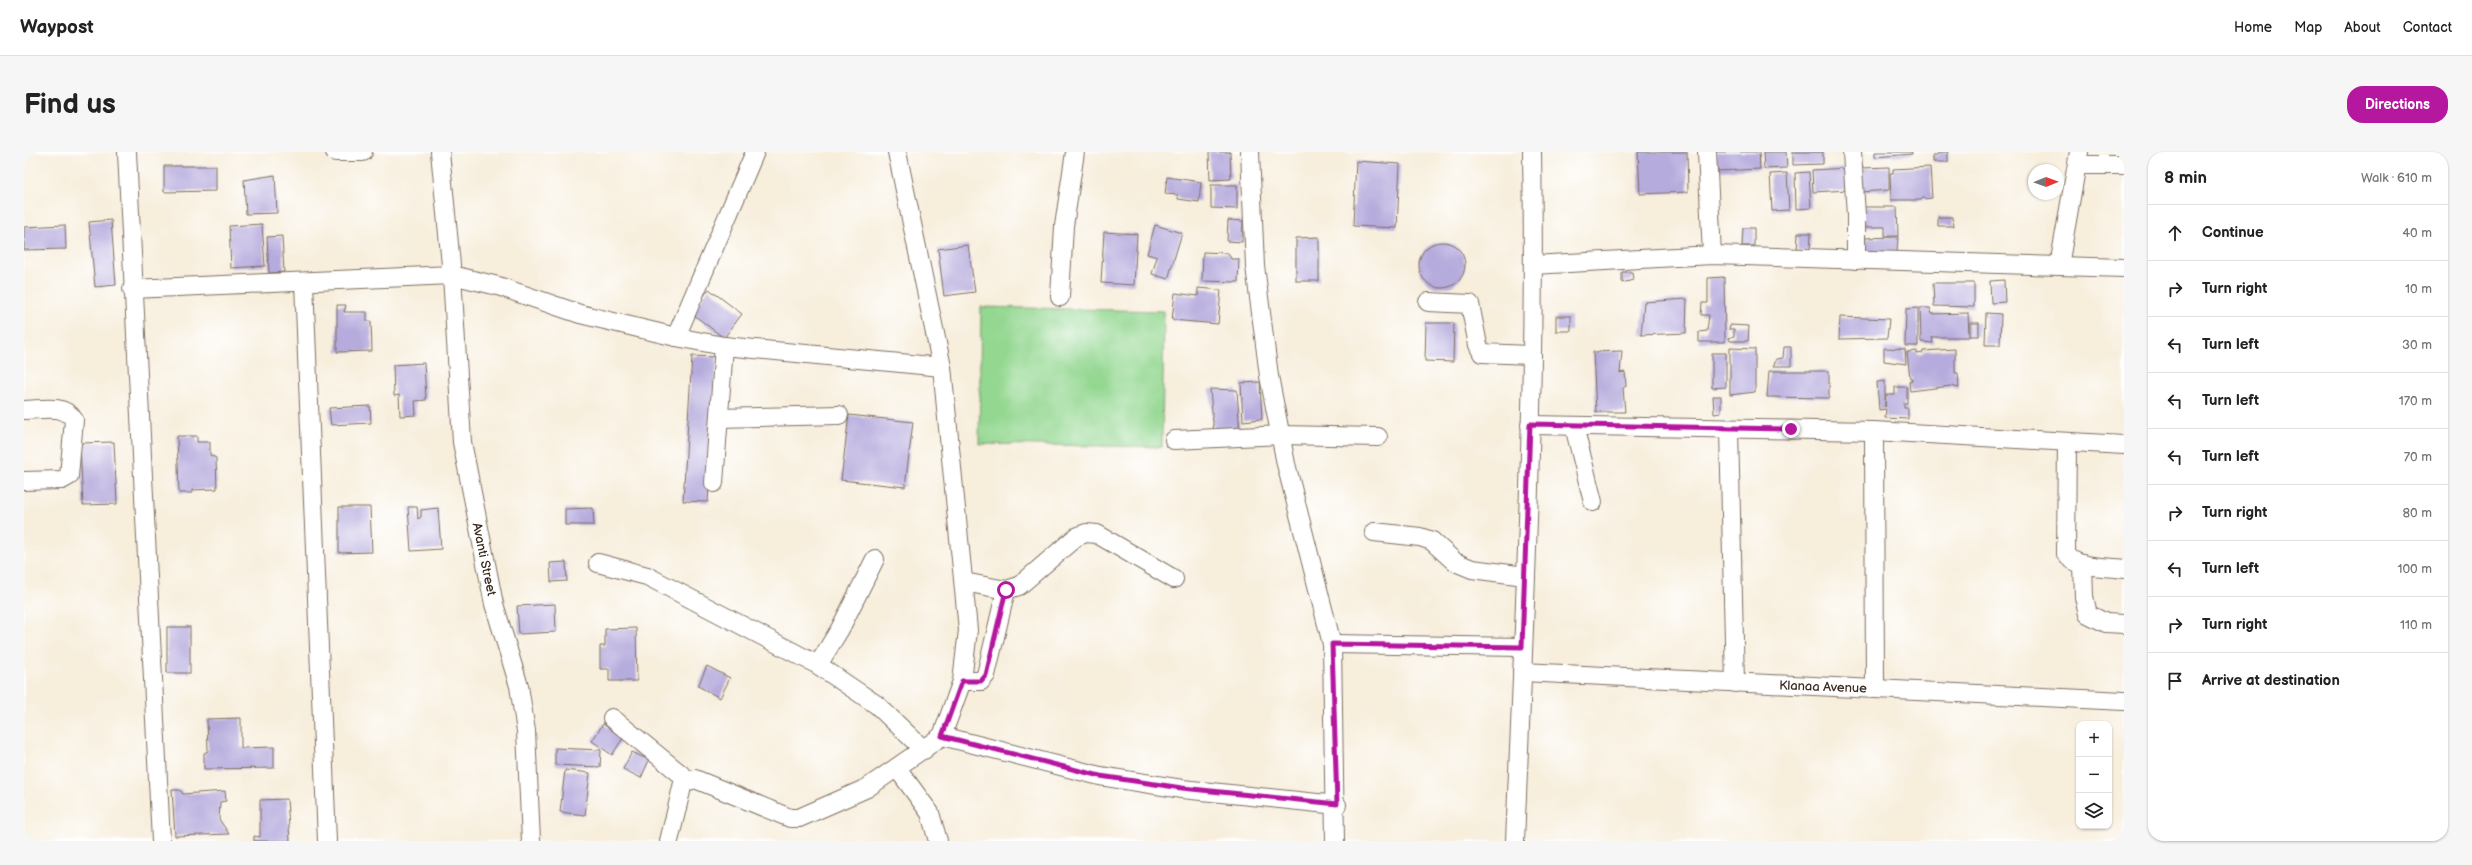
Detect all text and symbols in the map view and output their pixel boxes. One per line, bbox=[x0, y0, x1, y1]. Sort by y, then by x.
text: Waypost bbox=[20, 16, 94, 39]
text: Home bbox=[2234, 19, 2272, 36]
text: Map bbox=[2294, 19, 2322, 36]
text: About bbox=[2344, 19, 2381, 36]
text: Contact bbox=[2403, 19, 2452, 36]
button: Directions bbox=[2347, 86, 2448, 123]
text: Find us bbox=[24, 88, 116, 121]
north arrow bbox=[2028, 164, 2064, 200]
text: 8 min bbox=[2164, 168, 2207, 188]
text: Walk · 610 m bbox=[2361, 170, 2432, 186]
icon: ahead bbox=[2164, 222, 2186, 244]
text: Continue bbox=[2202, 223, 2264, 242]
text: 40 m bbox=[2402, 225, 2432, 241]
icon: right bbox=[2164, 278, 2186, 300]
text: Turn right bbox=[2202, 279, 2267, 298]
text: 10 m bbox=[2405, 281, 2432, 297]
icon: left bbox=[2164, 334, 2186, 356]
text: Turn left bbox=[2202, 335, 2259, 354]
text: 30 m bbox=[2402, 337, 2432, 353]
icon: left bbox=[2164, 390, 2186, 412]
text: Turn left bbox=[2202, 391, 2259, 410]
text: 170 m bbox=[2399, 393, 2432, 409]
route end bbox=[1782, 420, 1800, 438]
icon: left bbox=[2164, 446, 2186, 468]
text: Turn left bbox=[2202, 447, 2259, 466]
text: 70 m bbox=[2404, 449, 2432, 465]
icon: right bbox=[2164, 502, 2186, 524]
text: Turn right bbox=[2202, 503, 2267, 522]
text: 80 m bbox=[2403, 505, 2432, 521]
street label: Avanti Street bbox=[468, 521, 500, 597]
icon: left bbox=[2164, 558, 2186, 580]
text: Turn left bbox=[2202, 559, 2259, 578]
text: 100 m bbox=[2397, 561, 2432, 577]
route start bbox=[997, 581, 1015, 599]
icon: right bbox=[2164, 614, 2186, 636]
text: Turn right bbox=[2202, 615, 2267, 634]
text: 110 m bbox=[2400, 617, 2432, 633]
icon: arrive bbox=[2164, 670, 2186, 692]
text: Arrive at destination bbox=[2202, 671, 2340, 690]
street label: Klanaa Avenue bbox=[1779, 677, 1867, 697]
map controls bbox=[2076, 721, 2112, 829]
button: + bbox=[2076, 721, 2112, 757]
button: − bbox=[2076, 757, 2112, 793]
button: layers bbox=[2076, 793, 2112, 829]

